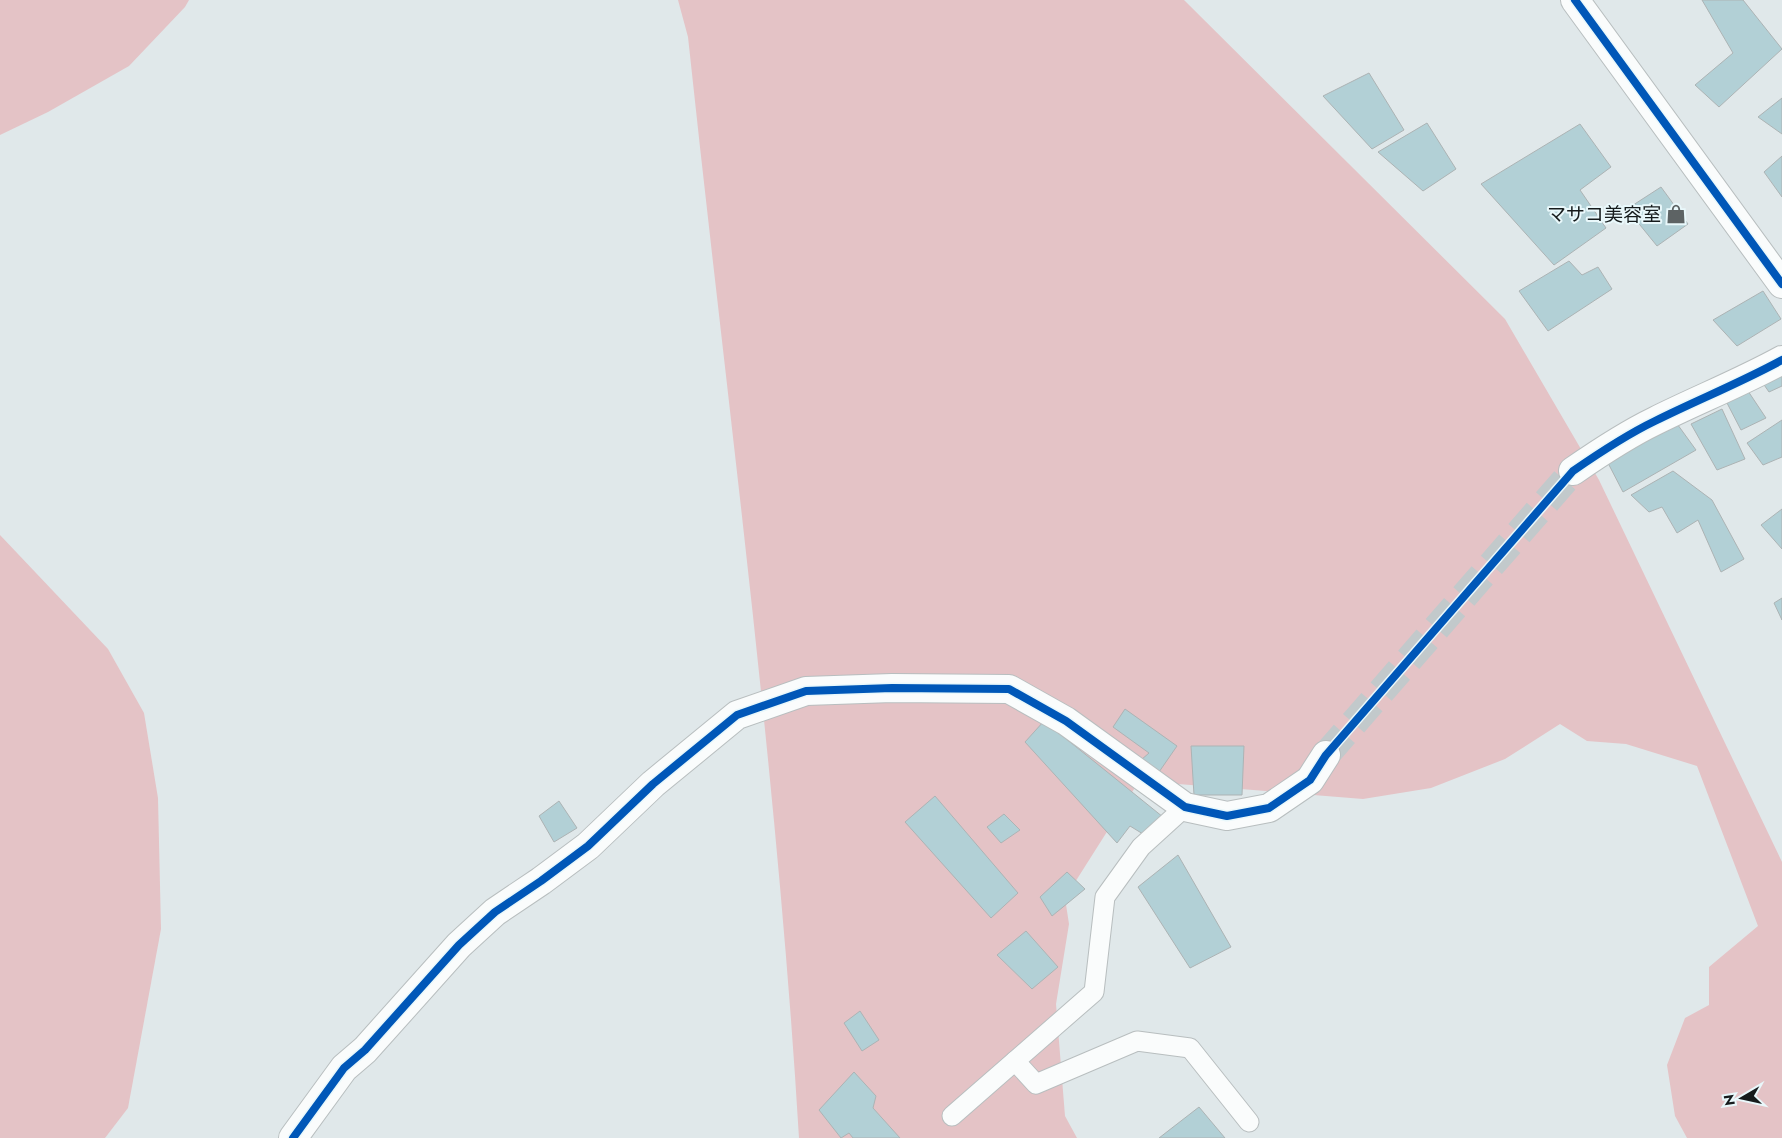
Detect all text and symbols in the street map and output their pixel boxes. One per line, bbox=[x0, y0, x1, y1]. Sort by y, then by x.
place label: マサコ美容室 bbox=[1547, 201, 1661, 228]
shop icon: マサコ美容室 bbox=[1665, 203, 1687, 225]
north arrow bbox=[1717, 1073, 1767, 1123]
text: N bbox=[1718, 1093, 1740, 1107]

